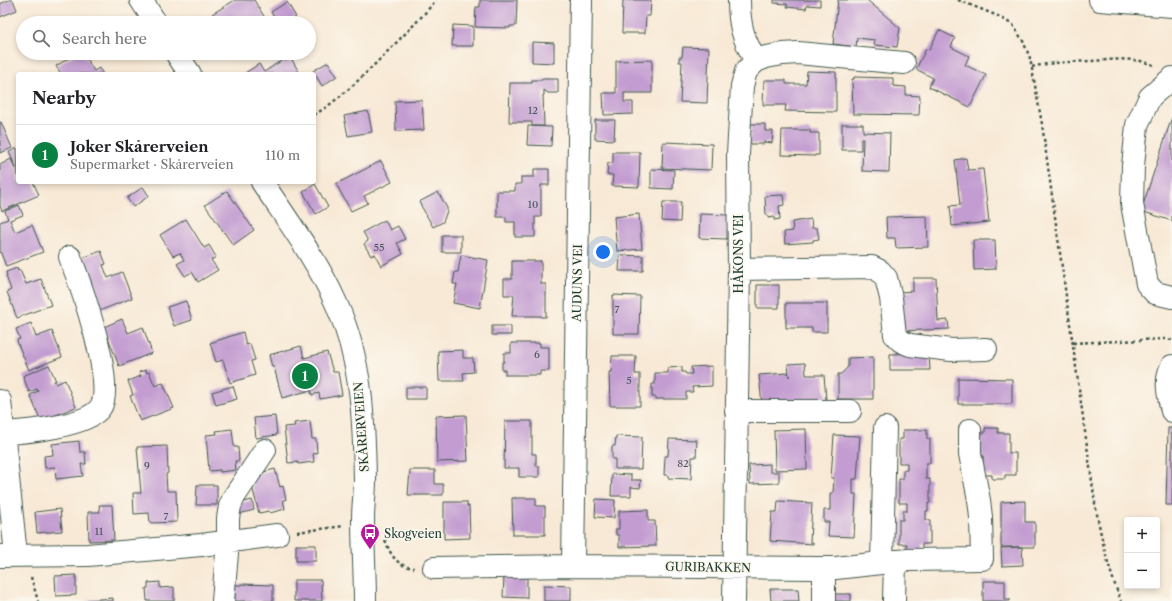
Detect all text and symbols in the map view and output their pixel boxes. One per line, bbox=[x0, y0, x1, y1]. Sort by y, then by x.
search box bbox=[16, 16, 316, 60]
icon: search bbox=[30, 27, 52, 49]
text: Search here bbox=[62, 29, 147, 48]
text: Nearby bbox=[32, 88, 96, 108]
house number: 12 bbox=[528, 104, 538, 117]
text: Joker Skårerveien bbox=[70, 137, 208, 156]
text: 1 bbox=[42, 147, 48, 163]
text: 110 m bbox=[265, 147, 300, 163]
text: Supermarket · Skårerveien bbox=[70, 156, 234, 172]
house number: 10 bbox=[528, 198, 538, 211]
street label: HÅKONS VEI bbox=[730, 215, 746, 294]
house number: 55 bbox=[374, 241, 384, 254]
your location bbox=[593, 242, 613, 262]
street label: AUDUNS VEI bbox=[569, 244, 585, 323]
house number: 7 bbox=[615, 303, 620, 316]
house number: 6 bbox=[534, 348, 540, 361]
pin: 1 bbox=[292, 361, 318, 391]
house number: 5 bbox=[626, 374, 632, 387]
street label: SKÅRERVEIEN bbox=[349, 381, 372, 473]
house number: 82 bbox=[677, 457, 689, 470]
house number: 9 bbox=[144, 459, 150, 472]
house number: 7 bbox=[164, 510, 169, 523]
map controls bbox=[1124, 517, 1160, 589]
button: + bbox=[1124, 517, 1160, 553]
bus stop icon: Skogveien bbox=[359, 522, 381, 550]
house number: 11 bbox=[95, 525, 104, 538]
place label: Skogveien bbox=[384, 526, 443, 541]
button: − bbox=[1124, 553, 1160, 589]
street label: GURIBAKKEN bbox=[665, 559, 751, 575]

